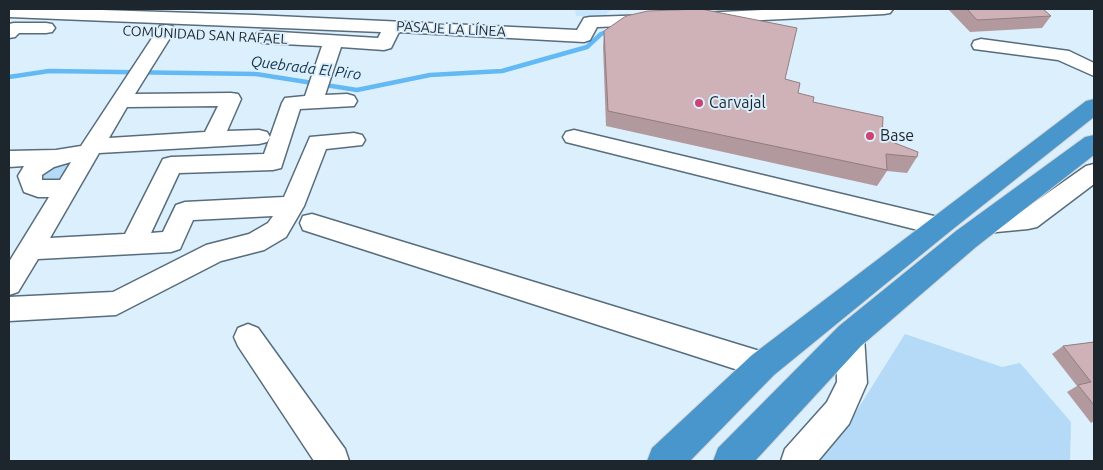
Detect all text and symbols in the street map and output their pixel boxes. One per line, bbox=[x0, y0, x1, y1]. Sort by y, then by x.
street label: PASAJE LA LÍNEA bbox=[396, 18, 506, 40]
street label: COMUNIDAD SAN RAFAEL bbox=[122, 22, 288, 48]
water label: Quebrada El Piro bbox=[250, 52, 362, 84]
place label: Carvajal bbox=[709, 93, 766, 113]
marker: Carvajal bbox=[693, 97, 705, 109]
place label: Base bbox=[880, 126, 914, 146]
marker: Base bbox=[864, 130, 876, 142]

